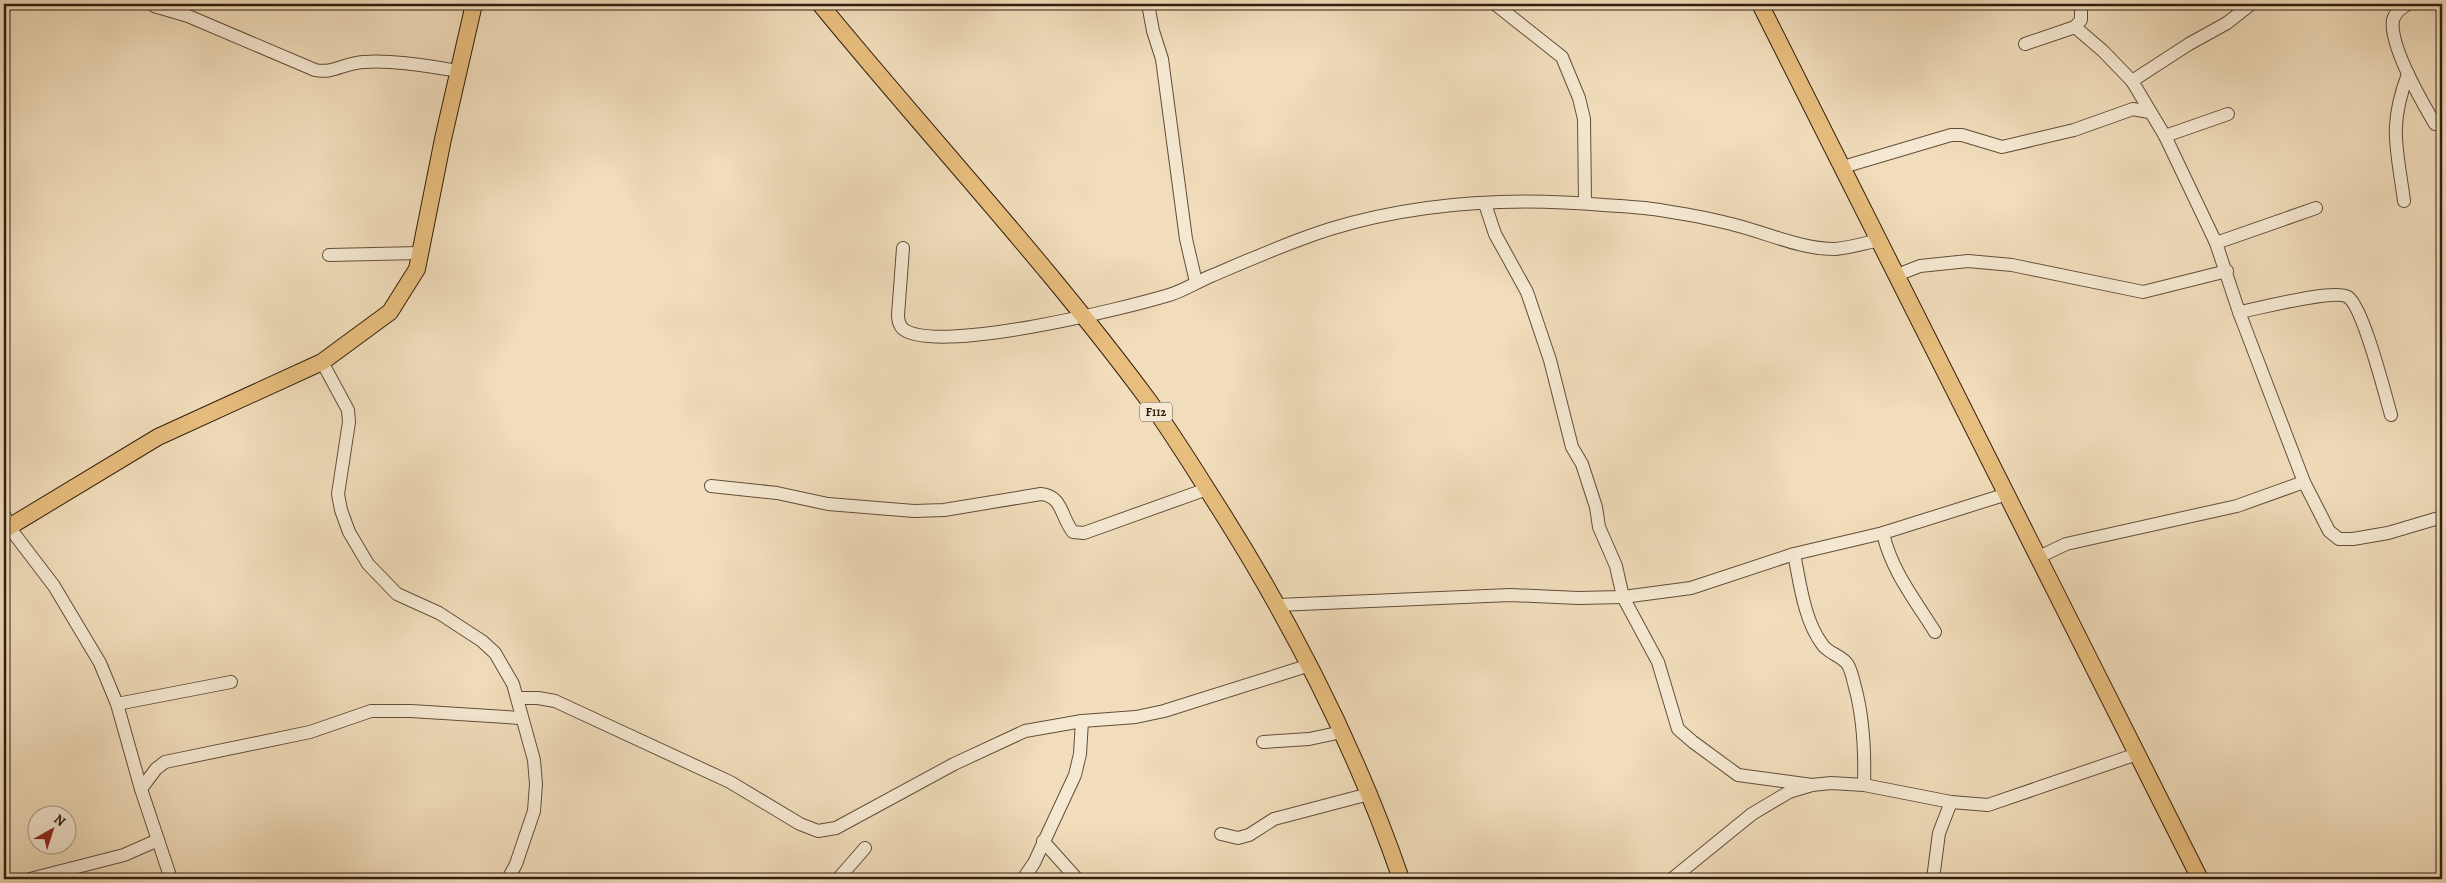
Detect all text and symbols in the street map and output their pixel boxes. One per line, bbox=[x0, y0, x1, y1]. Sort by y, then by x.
road number: F112 bbox=[1140, 402, 1172, 422]
north arrow bbox=[28, 806, 78, 856]
text: N bbox=[50, 810, 70, 831]

